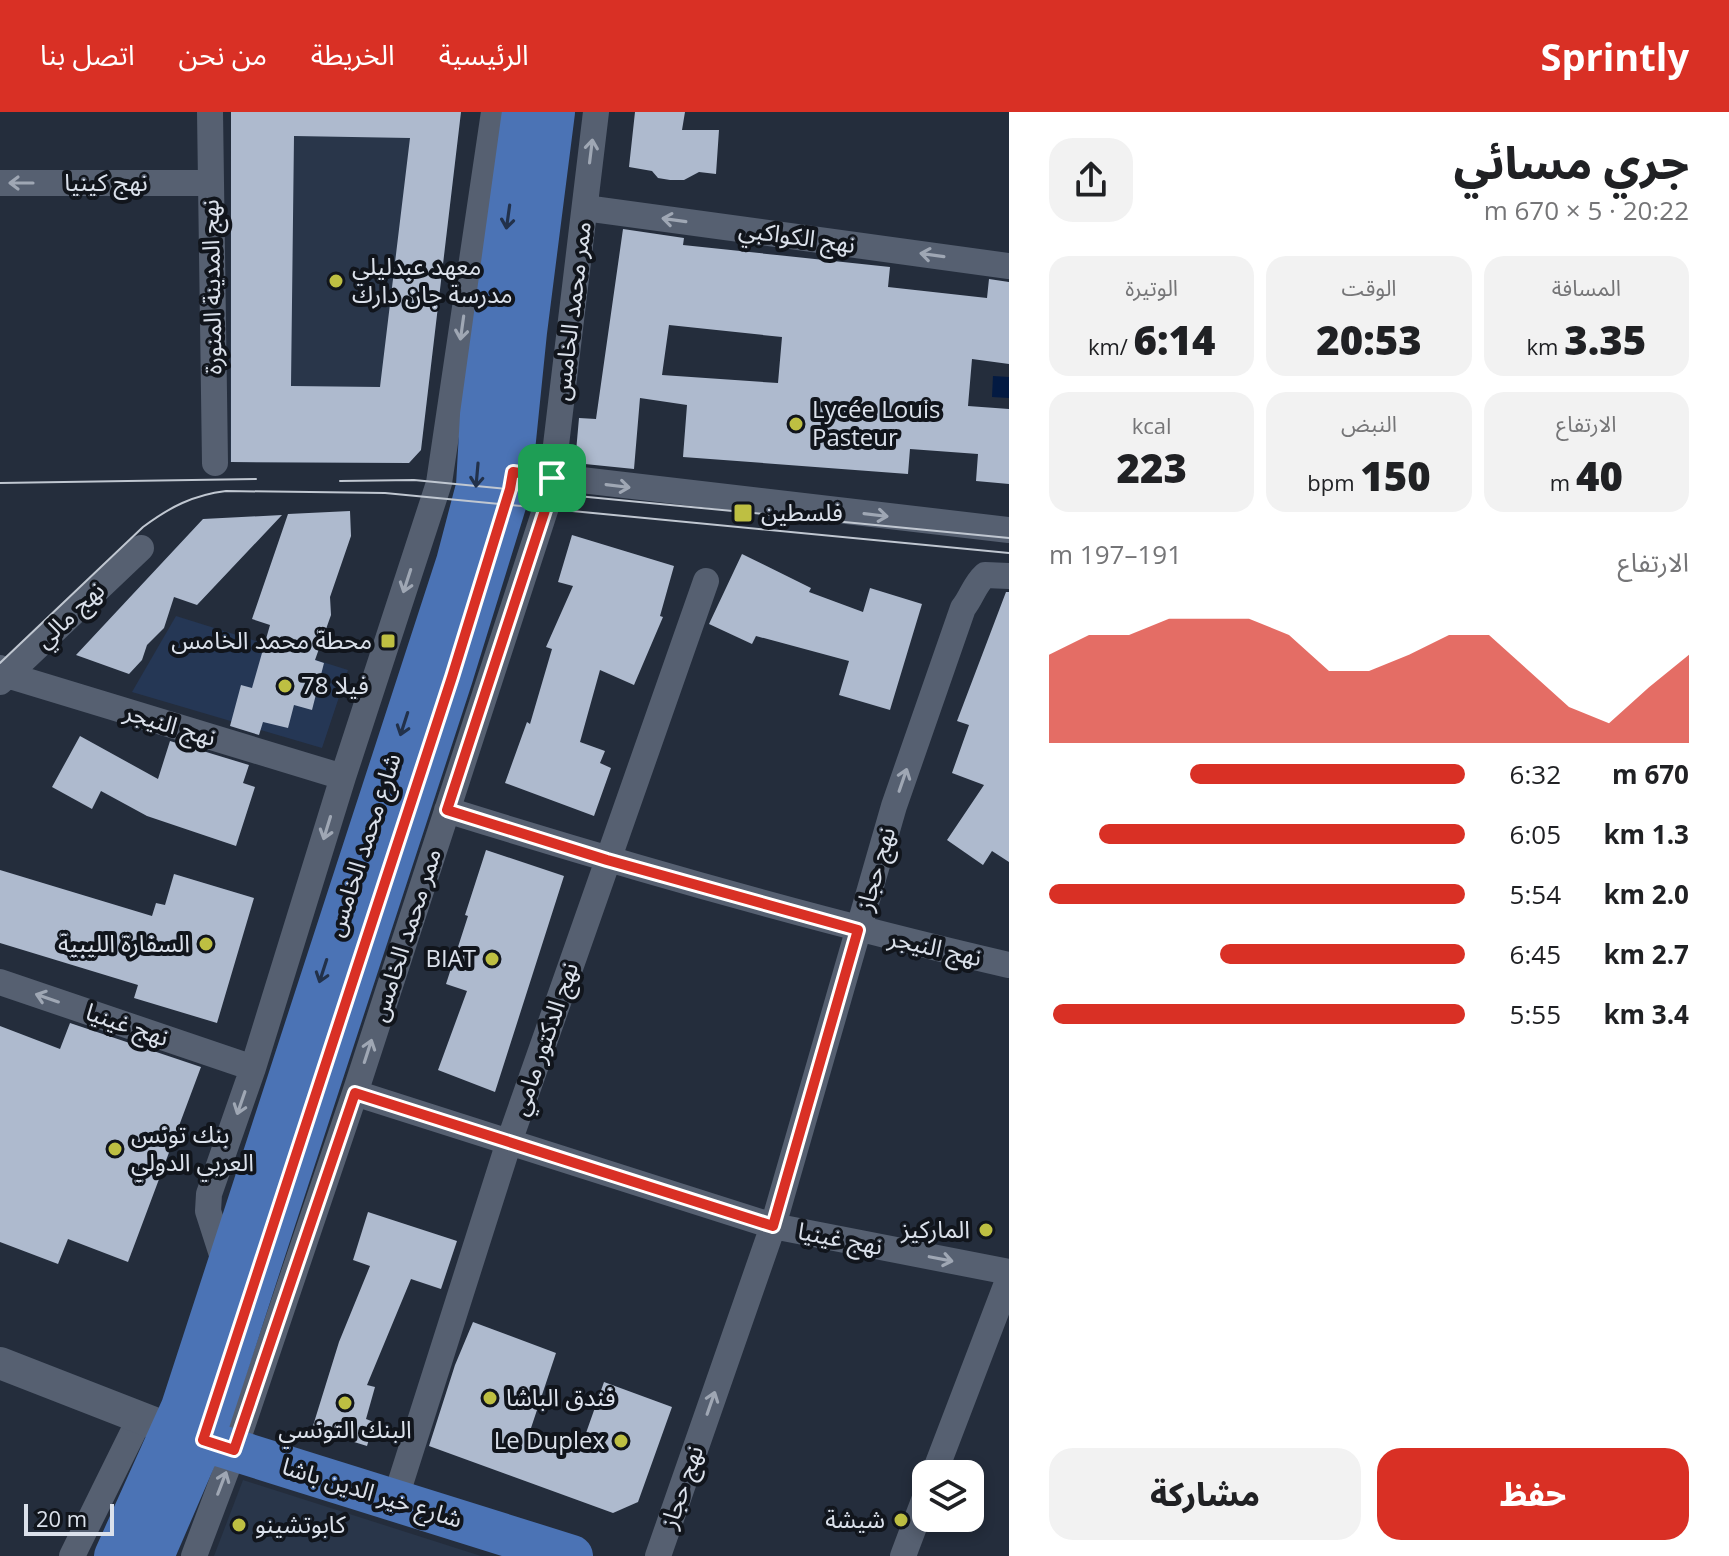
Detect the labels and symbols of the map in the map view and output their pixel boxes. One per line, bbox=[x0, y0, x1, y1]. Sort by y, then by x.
one-way arrow bbox=[584, 138, 599, 165]
street label: نهج كينيا bbox=[64, 165, 148, 200]
one-way arrow bbox=[8, 175, 35, 191]
street label: نهج المدينة المنورة bbox=[192, 199, 231, 375]
one-way arrow bbox=[501, 203, 516, 230]
street label: نهج الكواكبي bbox=[736, 211, 858, 264]
one-way arrow bbox=[662, 212, 687, 227]
street label: ممر محمد الخامس bbox=[543, 219, 598, 402]
one-way arrow bbox=[920, 247, 945, 262]
place label: معهد عبدليلي مدرسة جان دارك bbox=[352, 249, 513, 310]
marker: معهد عبدليلي مدرسة جان دارك bbox=[327, 272, 345, 290]
one-way arrow bbox=[454, 315, 469, 340]
place label: Lycée Louis Pasteur bbox=[812, 392, 940, 453]
marker: Lycée Louis Pasteur bbox=[787, 415, 805, 433]
pin bbox=[518, 444, 586, 512]
one-way arrow bbox=[469, 461, 484, 488]
one-way arrow bbox=[604, 478, 631, 493]
place label: فلسطين bbox=[761, 495, 843, 528]
marker: فلسطين bbox=[732, 502, 754, 524]
one-way arrow bbox=[862, 508, 889, 523]
one-way arrow bbox=[399, 568, 413, 593]
street label: نهج مالي bbox=[27, 573, 113, 657]
place label: محطة محمد الخامس bbox=[171, 623, 372, 656]
marker: محطة محمد الخامس bbox=[379, 632, 397, 650]
place label: فيلا 78 bbox=[301, 668, 369, 701]
marker: فيلا 78 bbox=[276, 677, 294, 695]
street label: نهج النيجر bbox=[119, 694, 220, 755]
one-way arrow bbox=[395, 711, 410, 736]
street label: شارع محمد الخامس bbox=[317, 749, 410, 941]
one-way arrow bbox=[897, 768, 911, 793]
one-way arrow bbox=[319, 815, 334, 841]
street label: نهج حجاز bbox=[847, 823, 904, 916]
street label: ممر محمد الخامس bbox=[361, 844, 448, 1025]
street label: نهج النيجر bbox=[884, 920, 985, 975]
place label: السفارة الليبية bbox=[58, 926, 190, 959]
marker: السفارة الليبية bbox=[197, 935, 215, 953]
place label: BIAT bbox=[425, 941, 476, 974]
marker: BIAT bbox=[483, 950, 501, 968]
street label: نهج الدكتور مامي bbox=[502, 957, 589, 1121]
one-way arrow bbox=[314, 958, 329, 983]
one-way arrow bbox=[34, 989, 59, 1004]
street label: نهج غينيا bbox=[81, 994, 173, 1055]
one-way arrow bbox=[361, 1039, 376, 1065]
one-way arrow bbox=[233, 1090, 247, 1115]
place label: بنك تونس العربي الدولي bbox=[131, 1117, 254, 1182]
marker: بنك تونس العربي الدولي bbox=[106, 1140, 124, 1158]
place label: الماركيز bbox=[900, 1212, 970, 1245]
street label: نهج غينيا bbox=[795, 1213, 885, 1264]
marker: الماركيز bbox=[977, 1221, 995, 1239]
one-way arrow bbox=[927, 1252, 953, 1267]
place label: فندق الباشا bbox=[506, 1380, 616, 1413]
marker: فندق الباشا bbox=[481, 1389, 499, 1407]
one-way arrow bbox=[705, 1391, 720, 1416]
marker: البنك التونسي bbox=[336, 1394, 354, 1412]
place label: البنك التونسي bbox=[278, 1412, 412, 1449]
place label: Le Duplex bbox=[494, 1423, 605, 1456]
marker: Le Duplex bbox=[612, 1432, 630, 1450]
street label: نهج حجاز bbox=[651, 1441, 712, 1534]
street label: شارع خير الدين باشا bbox=[278, 1448, 467, 1537]
one-way arrow bbox=[216, 1471, 230, 1496]
scale bar bbox=[24, 1500, 114, 1536]
place label: شيشة bbox=[825, 1502, 885, 1535]
place label: كابوتشينو bbox=[255, 1507, 347, 1540]
marker: شيشة bbox=[892, 1511, 910, 1529]
marker: كابوتشينو bbox=[230, 1516, 248, 1534]

